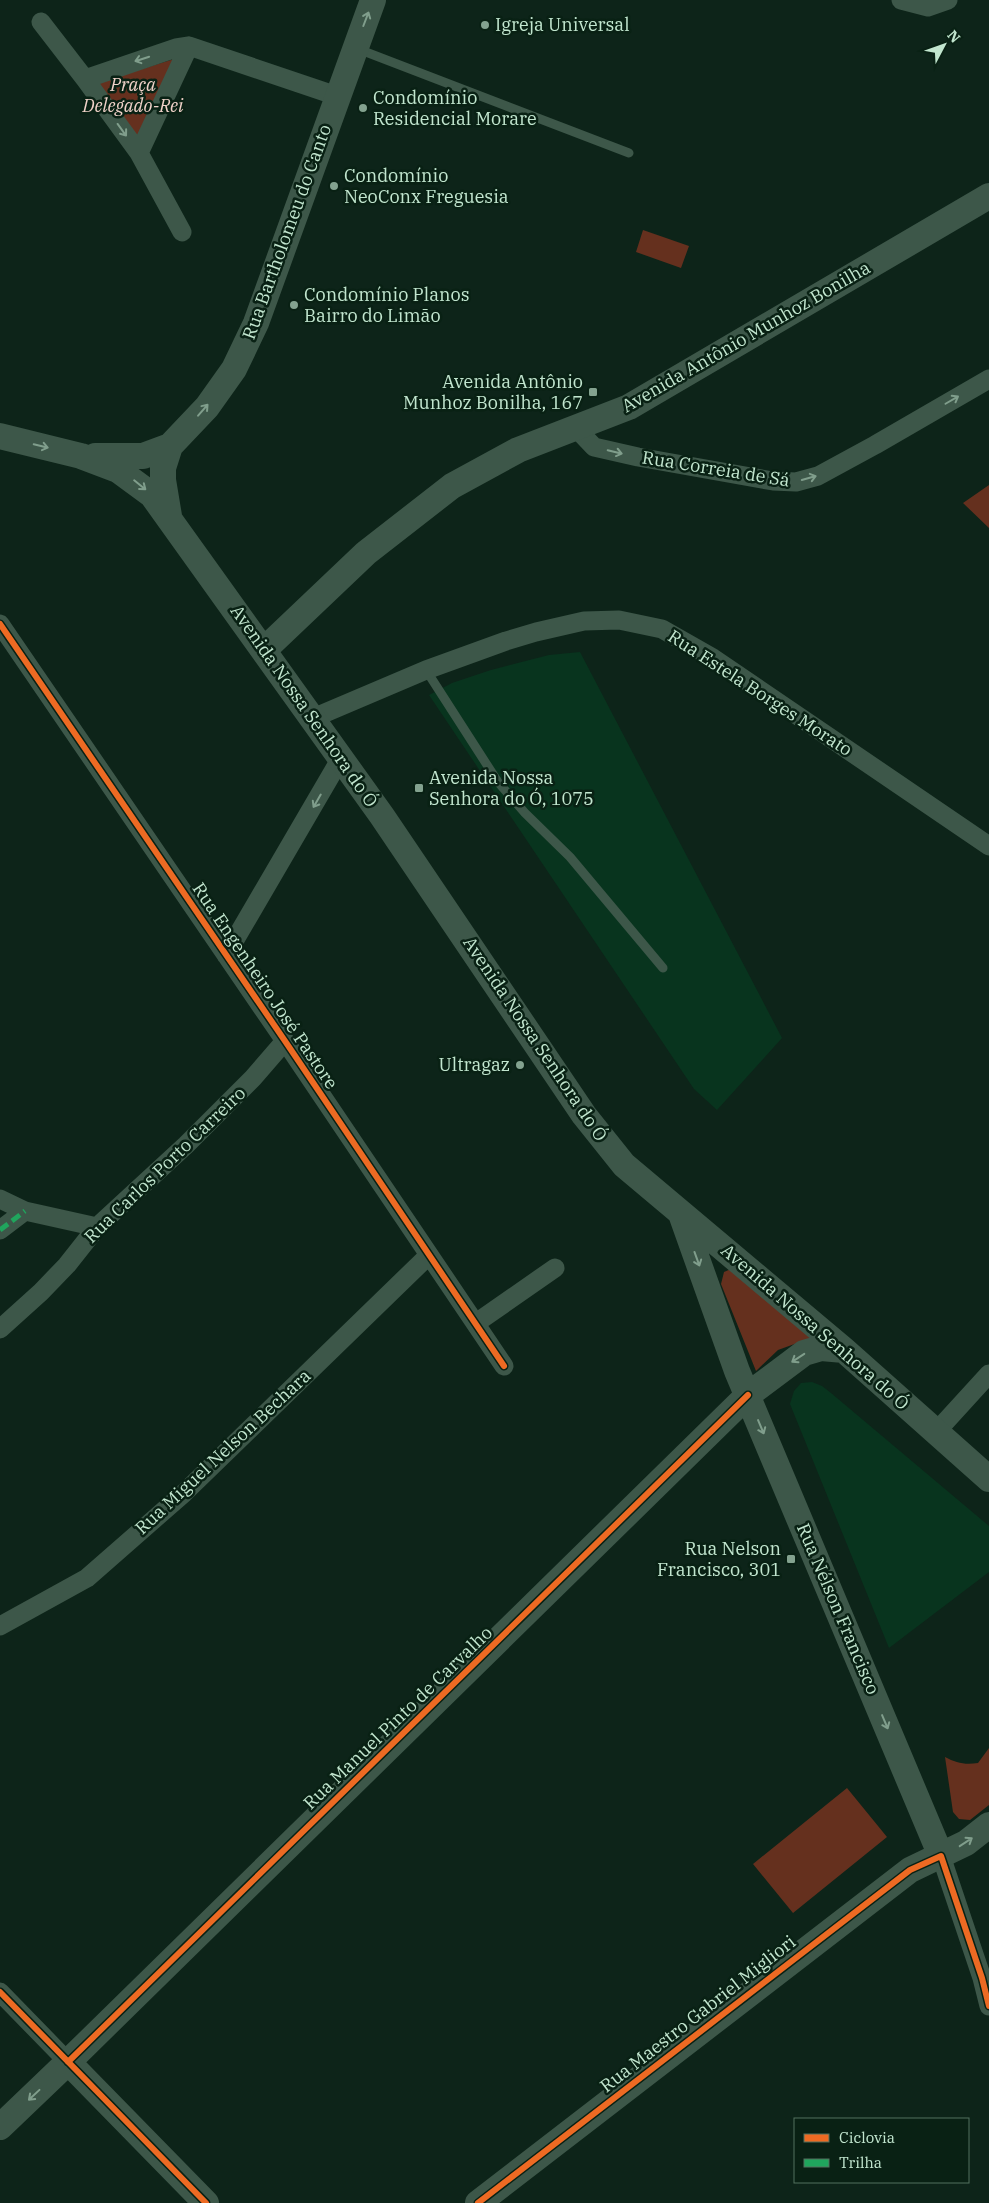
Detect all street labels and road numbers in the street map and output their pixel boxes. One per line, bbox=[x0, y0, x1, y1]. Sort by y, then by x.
street label: Rua Bartholomeu do Canto bbox=[237, 121, 336, 343]
street label: Avenida Antônio Munhoz Bonilha bbox=[617, 256, 874, 417]
street label: Rua Correia de Sá bbox=[641, 445, 792, 492]
street label: Avenida Nossa Senhora do Ó bbox=[226, 600, 383, 811]
street label: Rua Estela Borges Morato bbox=[664, 624, 857, 761]
street label: Rua Engenheiro José Pastore bbox=[188, 878, 343, 1093]
street label: Avenida Nossa Senhora do Ó bbox=[458, 932, 613, 1145]
street label: Rua Carlos Porto Carreiro bbox=[79, 1081, 250, 1248]
street label: Avenida Nossa Senhora do Ó bbox=[717, 1239, 914, 1415]
street label: Rua Miguel Nelson Bechara bbox=[130, 1364, 316, 1539]
street label: Rua Nélson Francisco bbox=[792, 1520, 885, 1698]
street label: Rua Manuel Pinto de Carvalho bbox=[298, 1621, 497, 1814]
street label: Rua Maestro Gabriel Migliori bbox=[595, 1930, 800, 2097]

